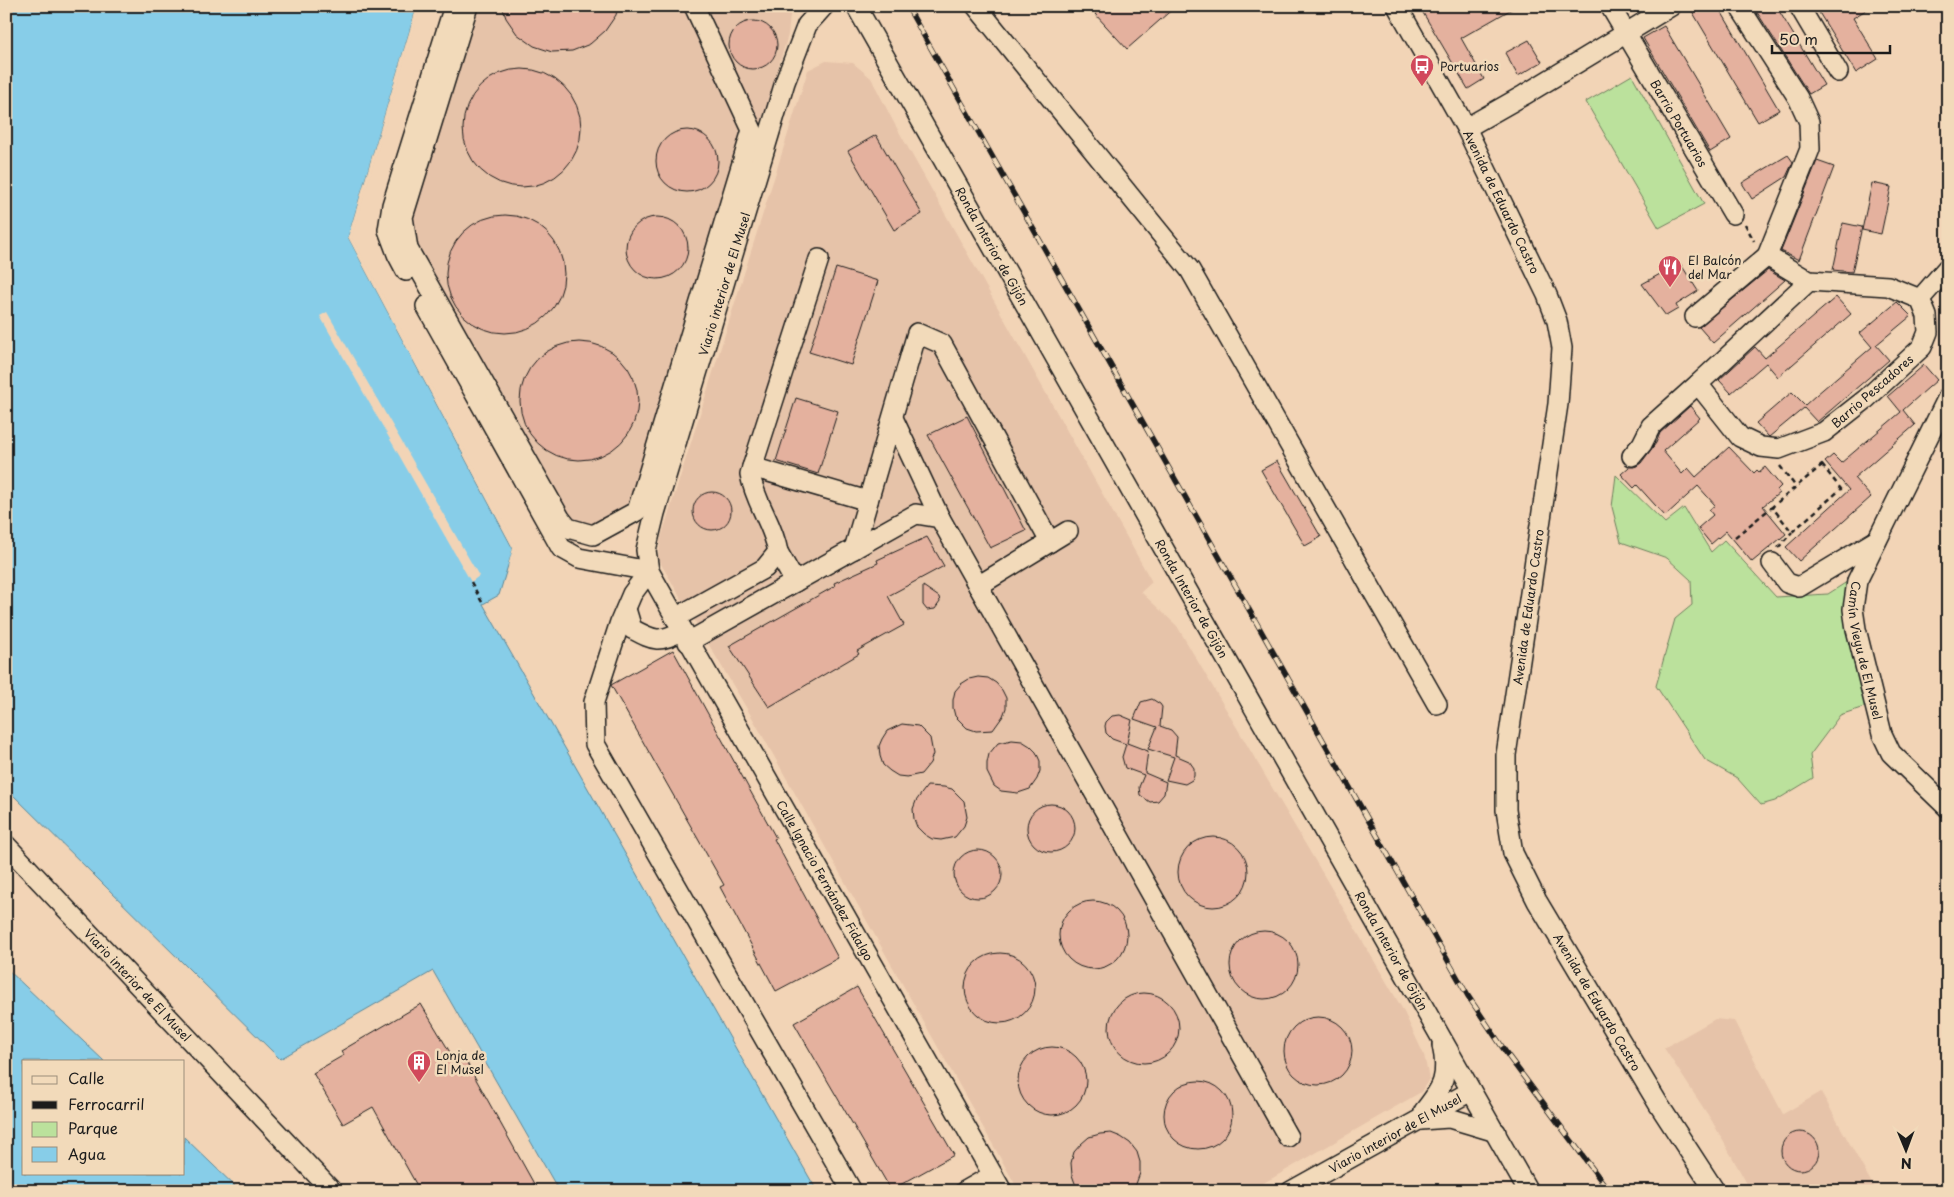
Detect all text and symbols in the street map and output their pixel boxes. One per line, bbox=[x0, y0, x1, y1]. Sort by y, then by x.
scale bar bbox=[1772, 22, 1889, 54]
text: 50 m bbox=[1779, 27, 1818, 50]
bus stop icon: Portuarios bbox=[1409, 53, 1435, 87]
place label: Portuarios bbox=[1440, 57, 1499, 75]
street label: Barrio Portuarios bbox=[1646, 76, 1712, 171]
street label: Avenida de Eduardo Castro bbox=[1459, 127, 1544, 277]
street label: Ronda Interior de Gijón bbox=[951, 183, 1033, 309]
street label: Viario interior de El Musel bbox=[694, 210, 754, 358]
place label: El Balcón del Mar bbox=[1688, 251, 1741, 283]
restaurant icon: El Balcón del Mar bbox=[1657, 254, 1683, 288]
street label: Barrio Pescadores bbox=[1827, 350, 1917, 432]
street label: Avenida de Eduardo Castro bbox=[1508, 528, 1548, 686]
street label: Ronda Interior de Gijón bbox=[1151, 536, 1233, 661]
street label: Camín Vieyu de El Musel bbox=[1844, 580, 1887, 721]
street label: Calle Ignacio Fernández Fidalgo bbox=[772, 797, 878, 964]
street label: Ronda Interior de Gijón bbox=[1351, 888, 1433, 1013]
street label: Viario interior de El Musel bbox=[80, 924, 195, 1045]
street label: Avenida de Eduardo Castro bbox=[1549, 930, 1646, 1075]
place label: Lonja de El Musel bbox=[436, 1046, 485, 1078]
building icon: Lonja de El Musel bbox=[406, 1049, 432, 1083]
legend bbox=[22, 1060, 185, 1174]
text: Calle bbox=[68, 1066, 105, 1089]
street label: Viario interior de El Musel bbox=[1325, 1089, 1465, 1177]
text: Ferrocarril bbox=[68, 1092, 145, 1115]
text: Parque bbox=[68, 1116, 118, 1139]
north arrow bbox=[1882, 1124, 1932, 1174]
text: Agua bbox=[68, 1142, 106, 1165]
text: N bbox=[1901, 1153, 1912, 1174]

